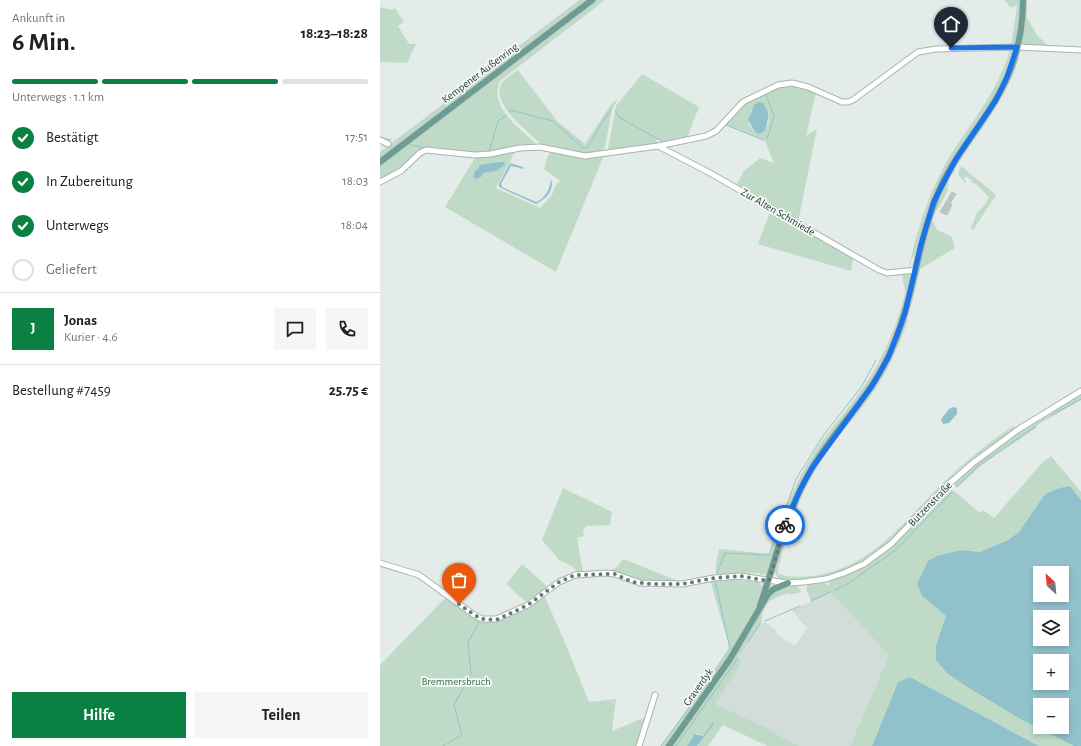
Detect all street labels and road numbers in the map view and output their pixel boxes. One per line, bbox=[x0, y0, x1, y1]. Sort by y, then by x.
street label: Kempener Außenring bbox=[440, 40, 521, 105]
street label: Zur Alten Schmiede bbox=[739, 186, 817, 238]
street label: Butzenstraße bbox=[906, 480, 954, 528]
street label: Graverdyk bbox=[681, 666, 715, 708]

